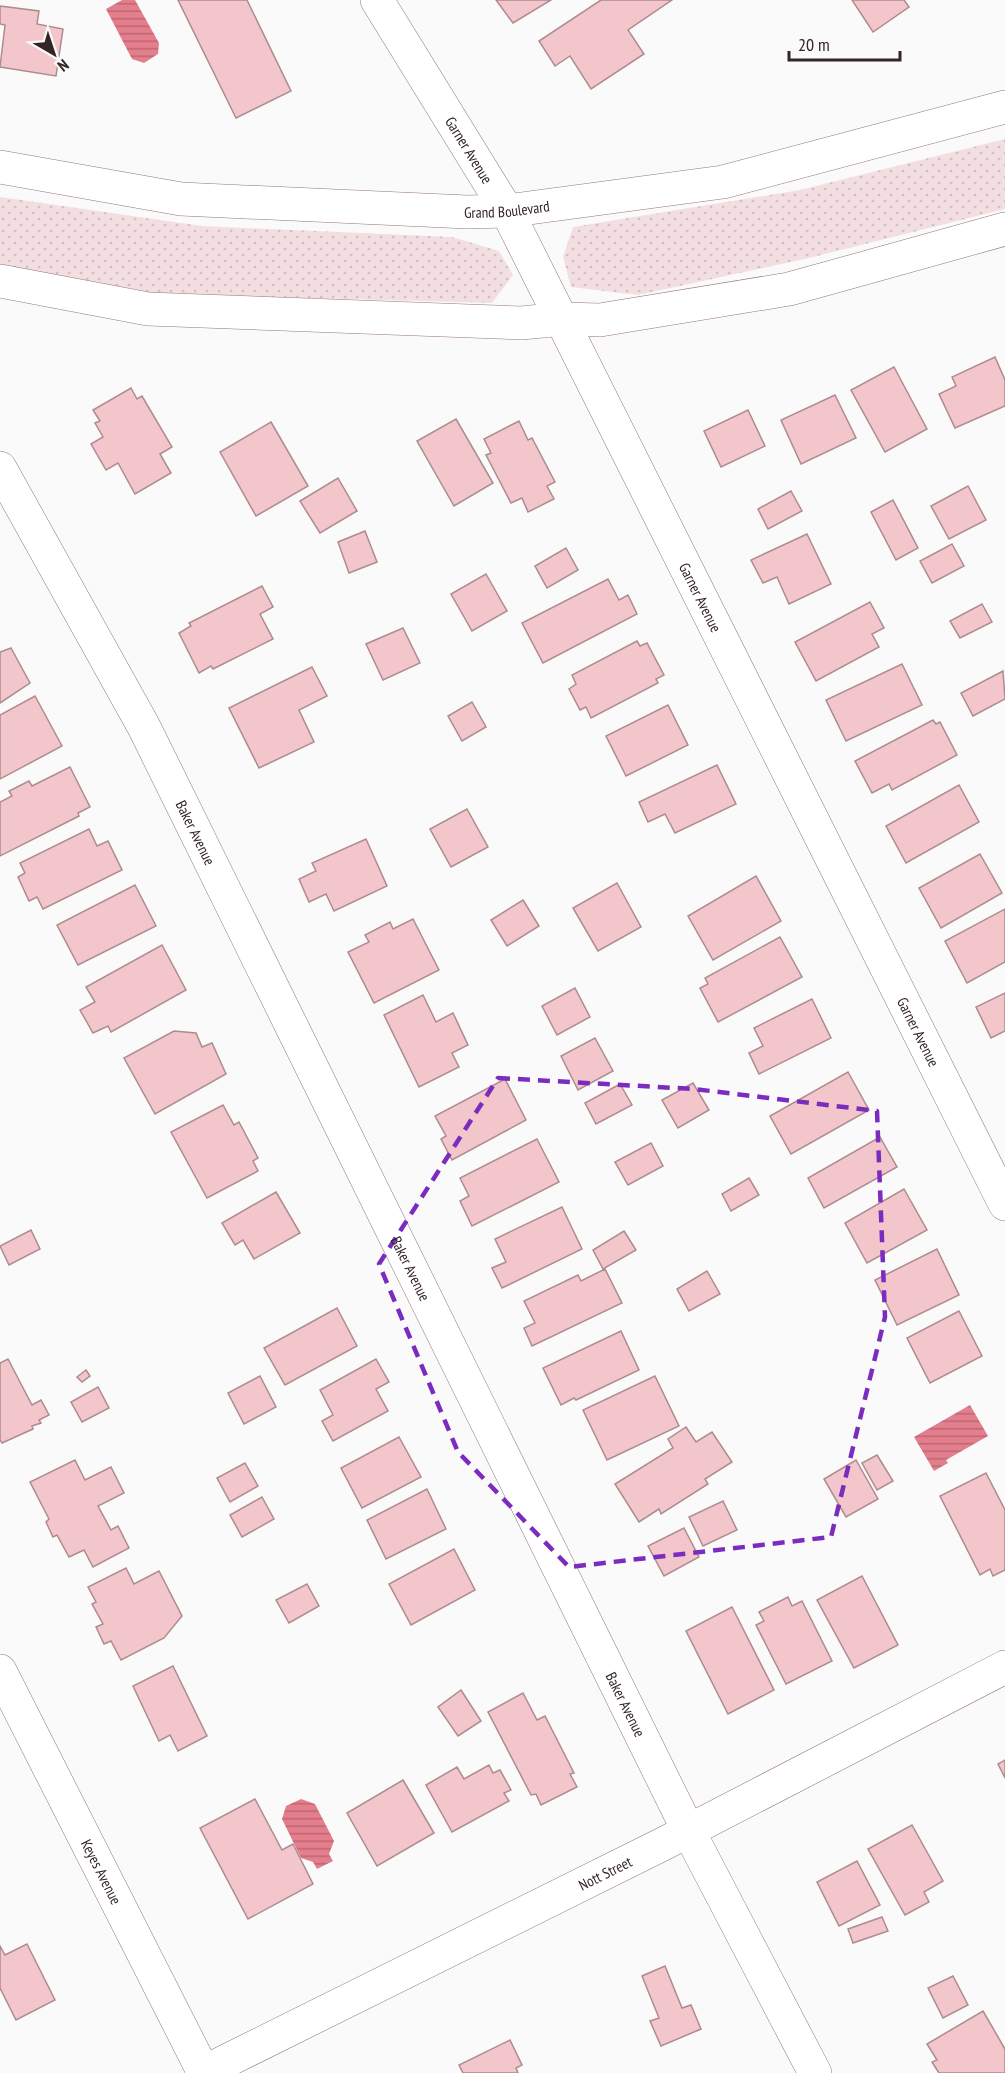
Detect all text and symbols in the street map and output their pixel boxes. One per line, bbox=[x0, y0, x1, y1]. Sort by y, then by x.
north arrow bbox=[24, 24, 84, 84]
scale bar bbox=[789, 24, 900, 62]
text: 20 m bbox=[798, 33, 830, 56]
text: N bbox=[54, 55, 73, 76]
street label: Garner Avenue bbox=[442, 113, 497, 187]
street label: Grand Boulevard bbox=[464, 196, 551, 222]
street label: Garner Avenue bbox=[675, 559, 726, 635]
street label: Baker Avenue bbox=[172, 797, 220, 868]
street label: Garner Avenue bbox=[893, 994, 944, 1070]
street label: Baker Avenue bbox=[387, 1233, 435, 1304]
street label: Baker Avenue bbox=[602, 1669, 650, 1740]
street label: Keyes Avenue bbox=[77, 1836, 126, 1907]
street label: Nott Street bbox=[575, 1852, 635, 1894]

